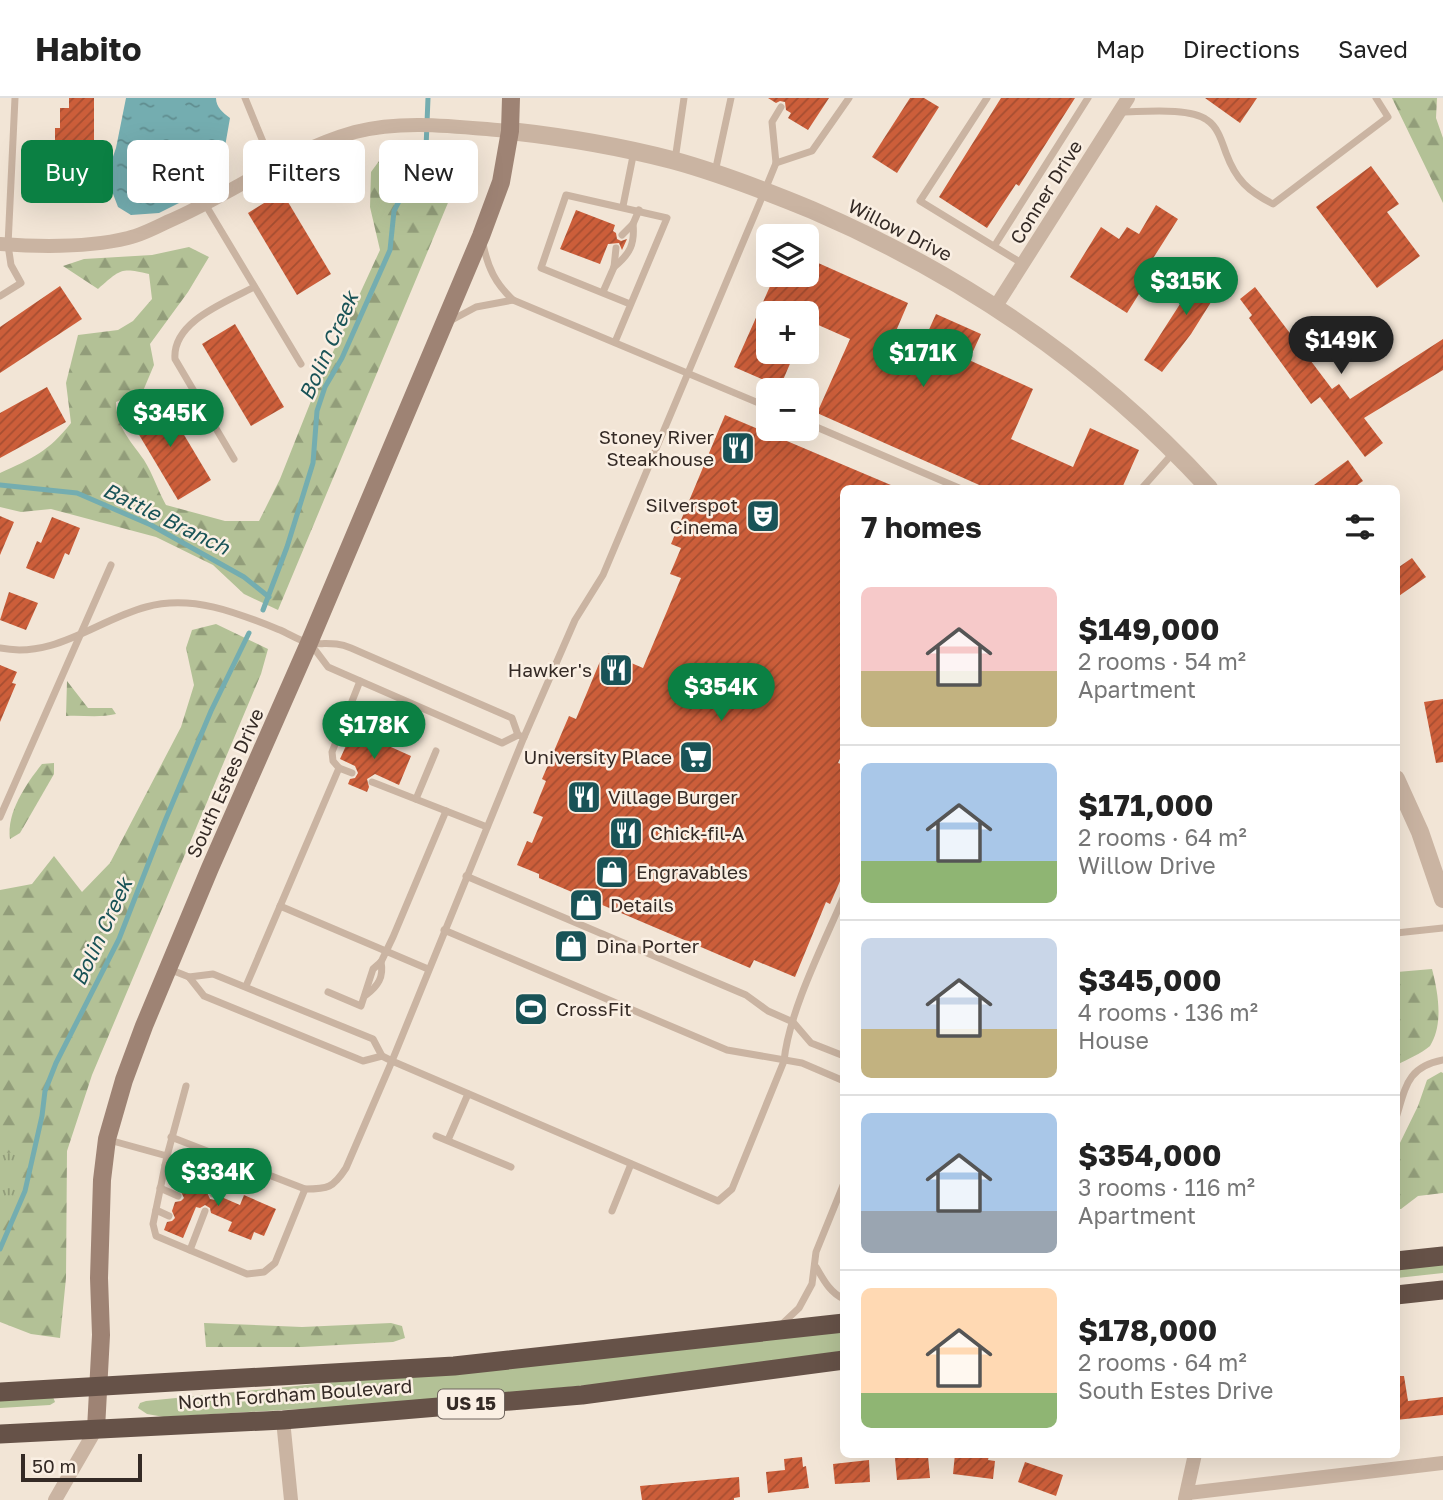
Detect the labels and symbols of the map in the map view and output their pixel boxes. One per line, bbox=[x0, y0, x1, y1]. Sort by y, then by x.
street label: Conner Drive bbox=[1005, 136, 1087, 248]
street label: Willow Drive bbox=[844, 193, 956, 266]
pin: $315K bbox=[1137, 258, 1235, 317]
water label: Bolin Creek bbox=[293, 286, 364, 404]
pin: $149K bbox=[1292, 316, 1390, 376]
pin: $171K bbox=[874, 330, 972, 389]
pin: $345K bbox=[121, 390, 219, 449]
place label: Stoney River Steakhouse bbox=[599, 425, 715, 470]
restaurant icon: Stoney River Steakhouse bbox=[719, 429, 757, 467]
water label: Battle Branch bbox=[99, 476, 235, 560]
place label: Silverspot Cinema bbox=[646, 493, 738, 538]
theatre icon: Silverspot Cinema bbox=[744, 497, 782, 535]
restaurant icon: Hawker's bbox=[597, 651, 635, 689]
place label: Hawker's bbox=[508, 658, 592, 681]
pin: $354K bbox=[672, 664, 770, 723]
pin: $178K bbox=[325, 702, 423, 761]
street label: South Estes Drive bbox=[181, 704, 268, 861]
supermarket icon: University Place bbox=[677, 738, 715, 776]
place label: University Place bbox=[523, 745, 672, 768]
restaurant icon: Village Burger bbox=[565, 778, 603, 816]
place label: Village Burger bbox=[608, 785, 738, 808]
restaurant icon: Chick-fil-A bbox=[607, 814, 645, 852]
place label: Chick-fil-A bbox=[650, 821, 745, 844]
shop icon: Engravables bbox=[593, 853, 631, 891]
place label: Engravables bbox=[636, 860, 748, 883]
water label: Bolin Creek bbox=[65, 872, 138, 989]
shop icon: Details bbox=[567, 886, 605, 924]
place label: Details bbox=[610, 893, 674, 916]
shop icon: Dina Porter bbox=[552, 927, 590, 965]
place label: Dina Porter bbox=[596, 934, 700, 957]
sports icon: CrossFit bbox=[512, 990, 550, 1028]
place label: CrossFit bbox=[556, 997, 632, 1020]
pin: $334K bbox=[169, 1148, 267, 1208]
street label: North Fordham Boulevard bbox=[177, 1374, 413, 1413]
road number: US 15 bbox=[438, 1390, 504, 1419]
scale bar bbox=[21, 1451, 142, 1483]

